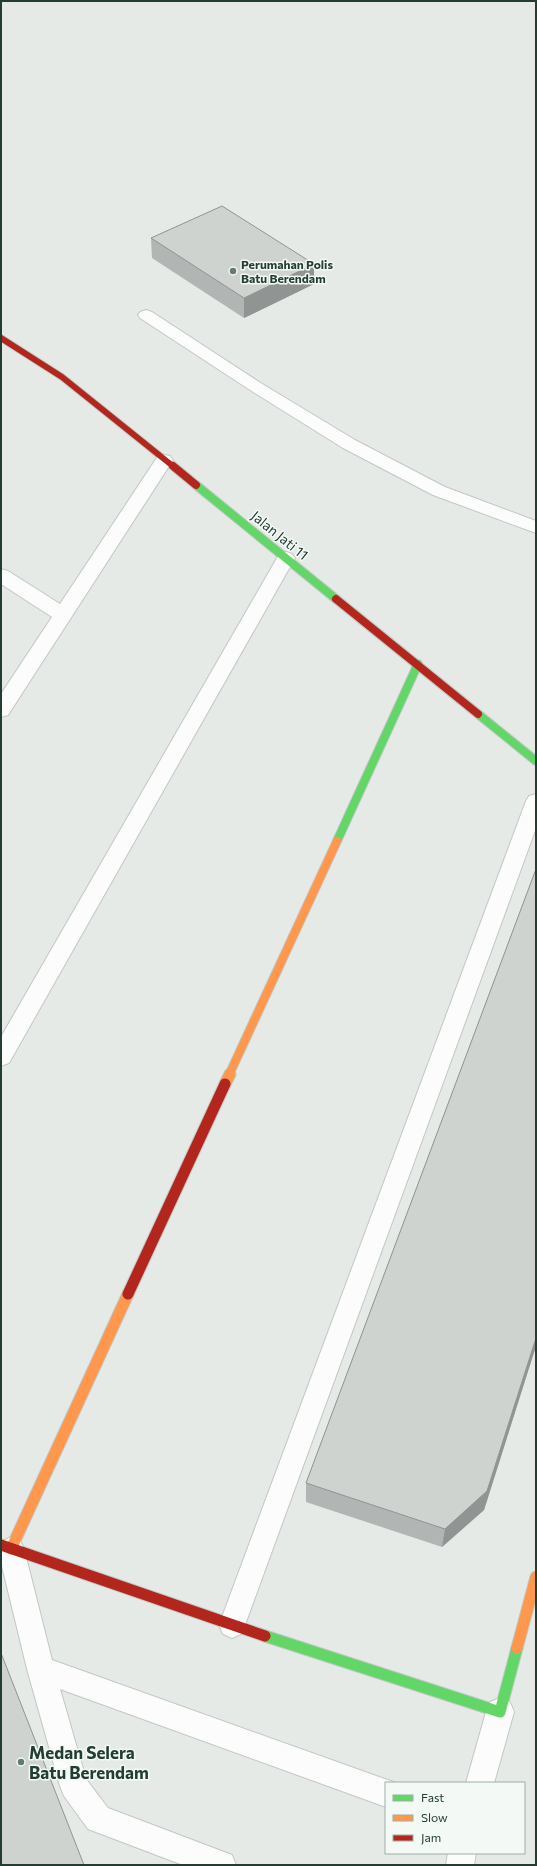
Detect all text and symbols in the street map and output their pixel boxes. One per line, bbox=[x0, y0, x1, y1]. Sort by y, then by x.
place label: Perumahan Polis Batu Berendam bbox=[241, 257, 333, 285]
marker: Perumahan Polis Batu Berendam bbox=[228, 266, 238, 276]
street label: Jalan Jati 11 bbox=[248, 507, 312, 563]
place label: Medan Selera Batu Berendam bbox=[29, 1742, 149, 1783]
marker: Medan Selera Batu Berendam bbox=[16, 1757, 26, 1767]
legend bbox=[385, 1782, 525, 1854]
text: Fast bbox=[421, 1790, 444, 1804]
text: Slow bbox=[421, 1810, 448, 1824]
text: Jam bbox=[421, 1830, 441, 1845]

